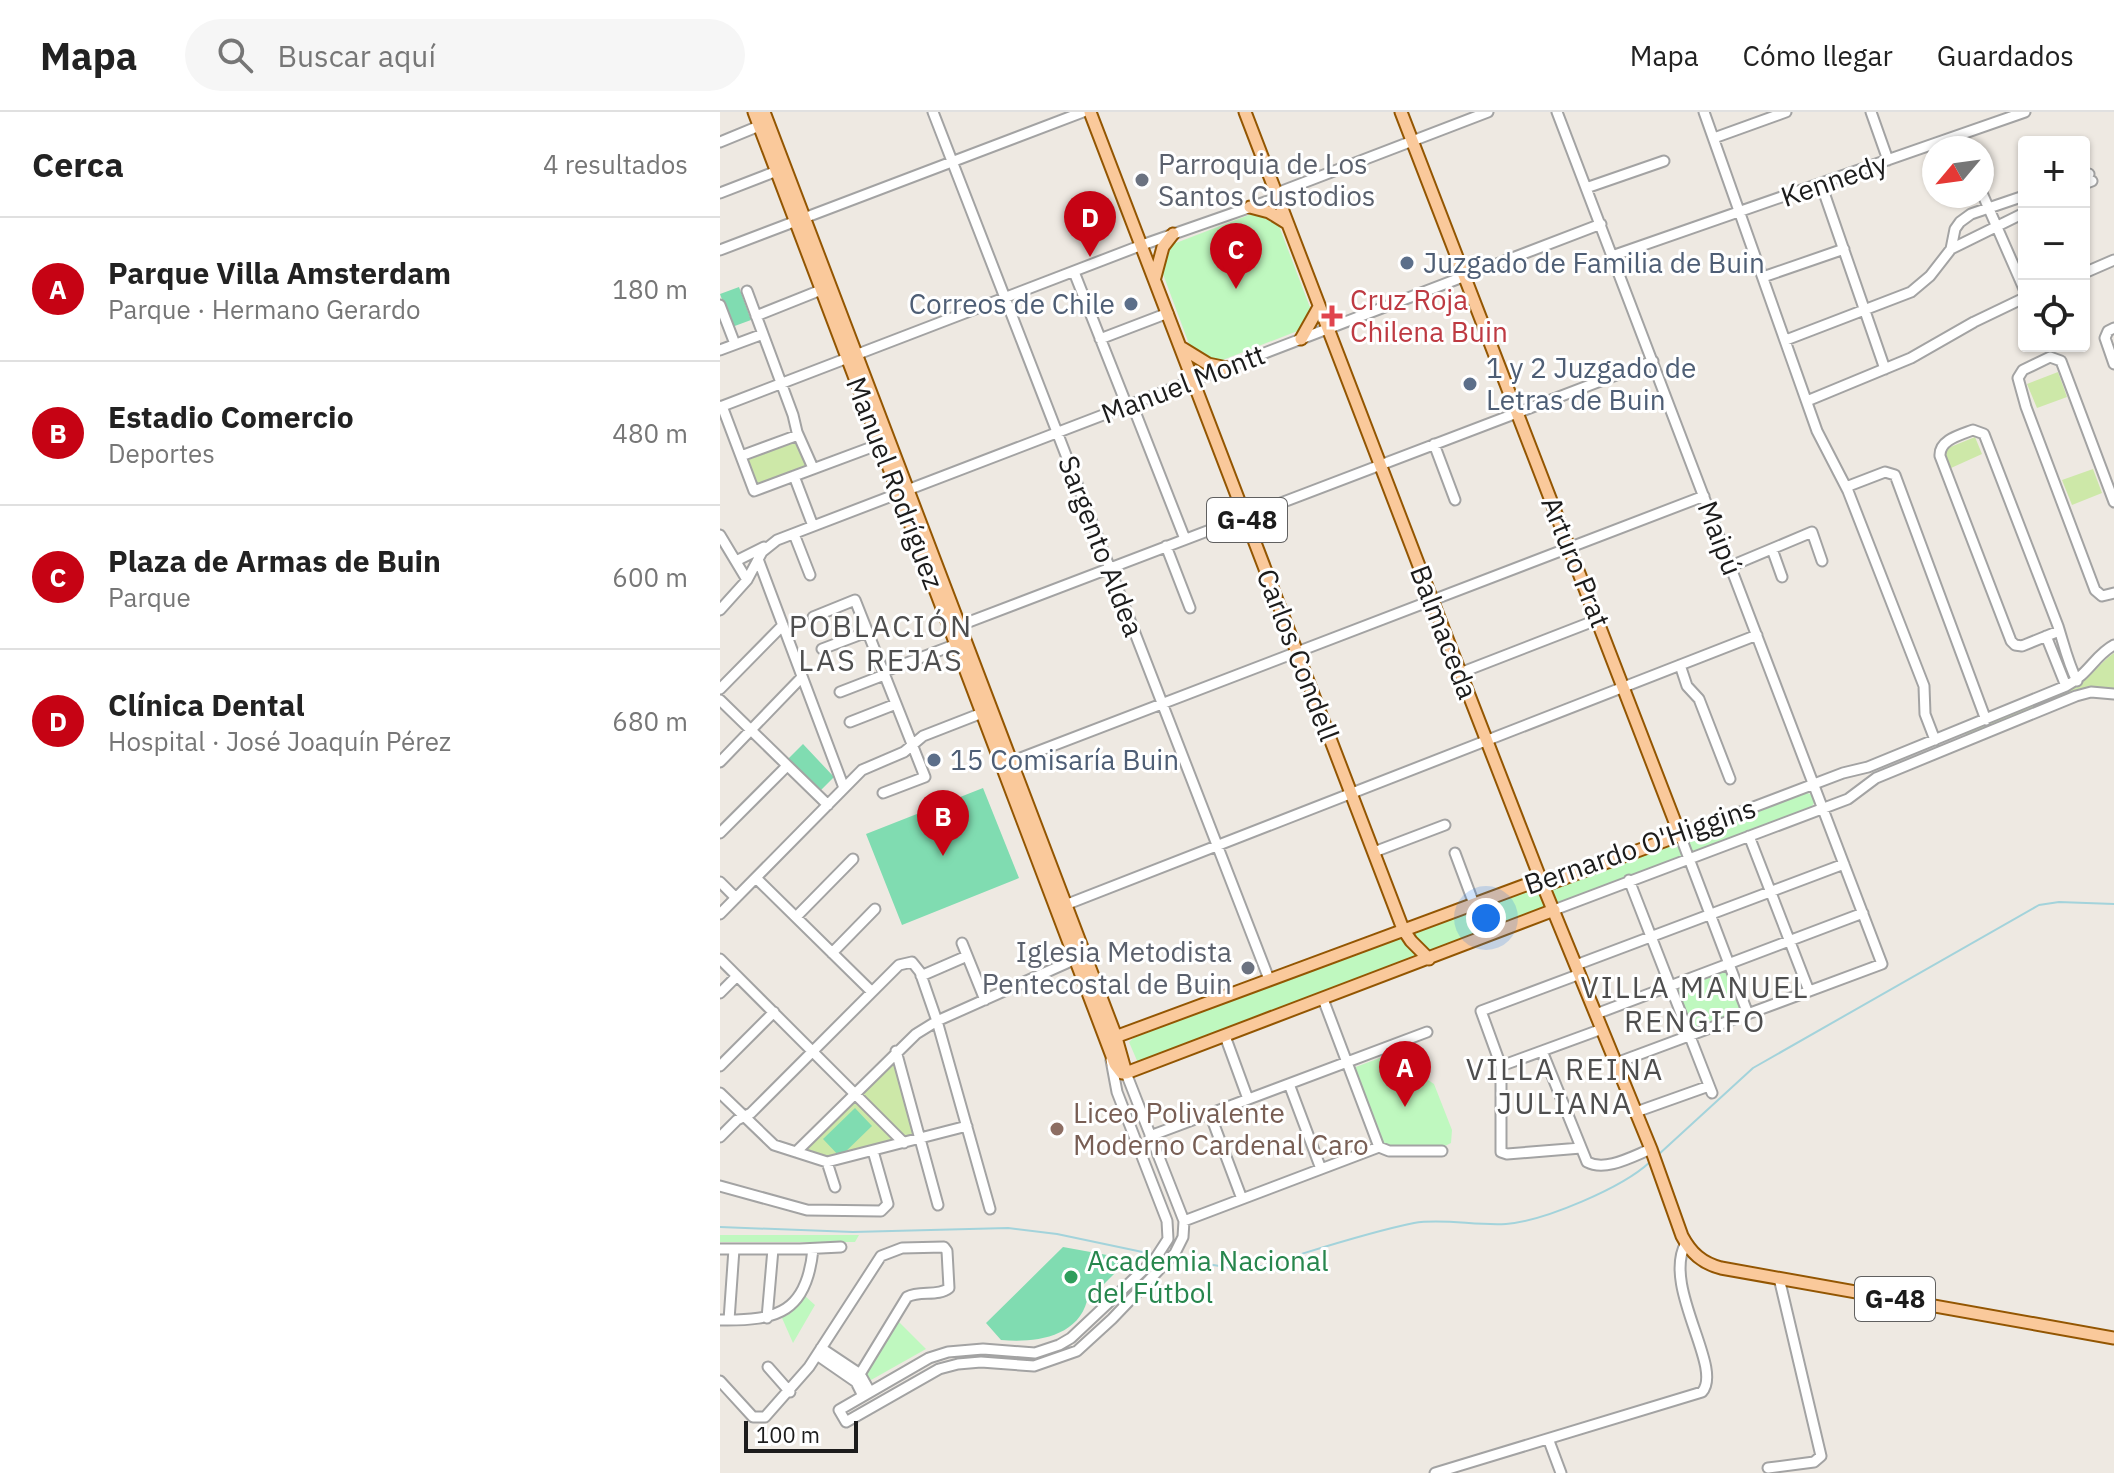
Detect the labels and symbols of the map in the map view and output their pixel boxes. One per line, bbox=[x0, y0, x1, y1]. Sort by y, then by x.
north arrow bbox=[1922, 136, 1994, 208]
street label: Kennedy bbox=[1776, 144, 1892, 215]
place label: Parroquia de Los Santos Custodios bbox=[1158, 145, 1375, 214]
marker: Parroquia de Los Santos Custodios bbox=[1133, 171, 1151, 189]
pin: D bbox=[1064, 191, 1116, 257]
pin: C bbox=[1210, 223, 1262, 289]
place label: Juzgado de Familia de Buin bbox=[1423, 244, 1765, 281]
marker: Juzgado de Familia de Buin bbox=[1398, 254, 1416, 272]
place label: Cruz Roja Chilena Buin bbox=[1350, 281, 1508, 350]
place label: Correos de Chile bbox=[909, 285, 1115, 322]
marker: Correos de Chile bbox=[1122, 295, 1140, 313]
marker: Cruz Roja Chilena Buin bbox=[1321, 305, 1343, 327]
street label: Manuel Montt bbox=[1096, 335, 1270, 432]
place label: 1 y 2 Juzgado de Letras de Buin bbox=[1486, 349, 1696, 418]
street label: Manuel Rodríguez bbox=[838, 371, 953, 594]
marker: 1 y 2 Juzgado de Letras de Buin bbox=[1461, 375, 1479, 393]
street label: Sargento Aldea bbox=[1050, 450, 1153, 642]
street label: Arturo Prat bbox=[1533, 491, 1619, 633]
street label: Maipú bbox=[1689, 495, 1752, 580]
road number: G-48 bbox=[1207, 498, 1287, 542]
street label: Balmaceda bbox=[1402, 559, 1487, 704]
street label: Carlos Condell bbox=[1249, 563, 1348, 746]
district label: POBLACIÓN LAS REJAS bbox=[789, 606, 973, 679]
place label: 15 Comisaría Buin bbox=[950, 741, 1179, 778]
marker: 15 Comisaría Buin bbox=[925, 751, 943, 769]
street label: Bernardo O'Higgins bbox=[1519, 789, 1761, 903]
pin: B bbox=[917, 790, 969, 856]
your location bbox=[1466, 898, 1506, 938]
place label: Iglesia Metodista Pentecostal de Buin bbox=[982, 933, 1232, 1002]
marker: Iglesia Metodista Pentecostal de Buin bbox=[1239, 959, 1257, 977]
district label: VILLA MANUEL RENGIFO bbox=[1581, 967, 1809, 1040]
pin: A bbox=[1379, 1041, 1431, 1107]
district label: VILLA REINA JULIANA bbox=[1466, 1049, 1664, 1122]
place label: Liceo Polivalente Moderno Cardenal Caro bbox=[1073, 1094, 1369, 1163]
marker: Liceo Polivalente Moderno Cardenal Caro bbox=[1048, 1120, 1066, 1138]
place label: Academia Nacional del Fútbol bbox=[1087, 1242, 1329, 1311]
marker: Academia Nacional del Fútbol bbox=[1062, 1268, 1080, 1286]
road number: G-48 bbox=[1855, 1277, 1935, 1321]
scale bar bbox=[744, 1417, 858, 1453]

